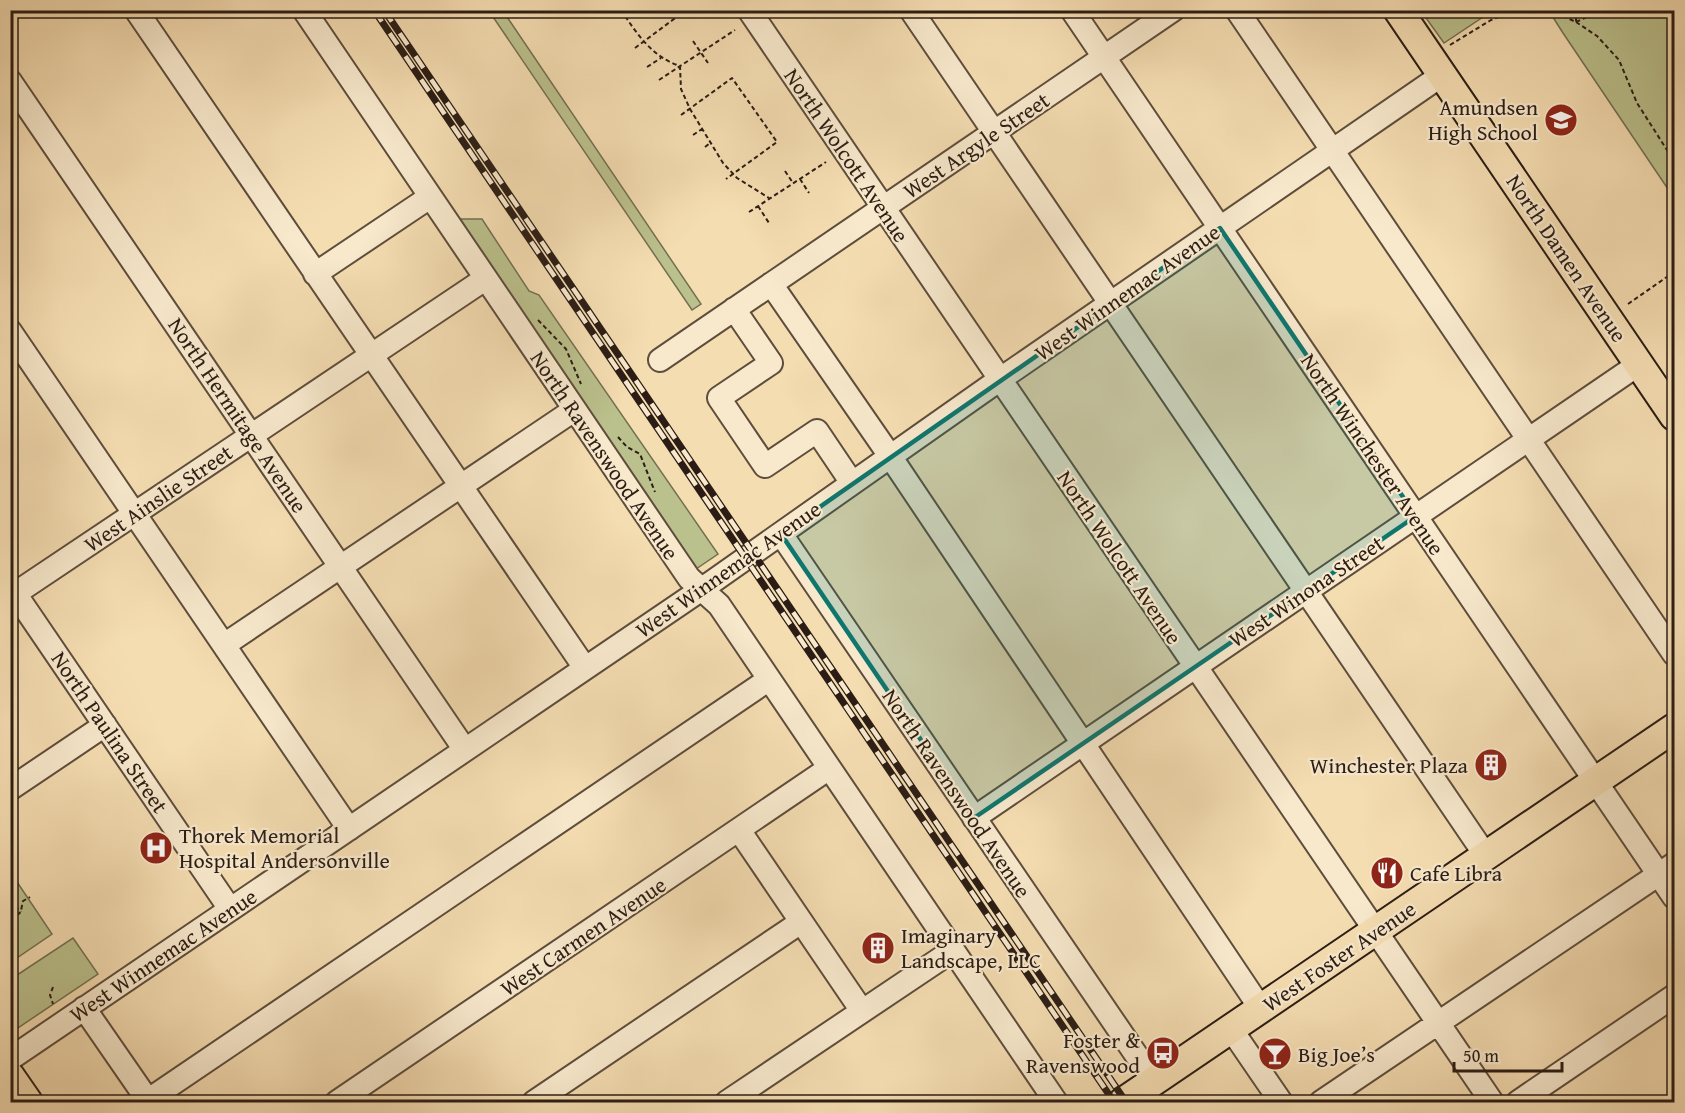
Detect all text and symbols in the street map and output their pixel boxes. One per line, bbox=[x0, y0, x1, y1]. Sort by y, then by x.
street label: North Wolcott Avenue bbox=[777, 62, 917, 248]
street label: West Argyle Street bbox=[896, 84, 1056, 206]
place label: Amundsen High School bbox=[1428, 91, 1539, 148]
school or university icon: Amundsen High School bbox=[1543, 102, 1579, 138]
street label: North Damen Avenue bbox=[1499, 168, 1635, 348]
street label: West Winnemac Avenue bbox=[1028, 216, 1226, 368]
street label: North Hermitage Avenue bbox=[161, 311, 315, 519]
street label: North Ravenswood Avenue bbox=[523, 344, 687, 566]
street label: North Winchester Avenue bbox=[1293, 347, 1453, 561]
street label: West Ainslie Street bbox=[77, 436, 239, 560]
street label: North Wolcott Avenue bbox=[1050, 464, 1190, 650]
street label: West Winnemac Avenue bbox=[629, 493, 827, 645]
street label: West Winona Street bbox=[1222, 527, 1390, 655]
street label: North Paulina Street bbox=[44, 645, 176, 820]
street label: North Ravenswood Avenue bbox=[875, 682, 1039, 904]
building icon: Winchester Plaza bbox=[1473, 747, 1509, 783]
place label: Winchester Plaza bbox=[1310, 749, 1469, 781]
place label: Thorek Memorial Hospital Andersonville bbox=[179, 819, 390, 876]
hospital icon: Thorek Memorial Hospital Andersonville bbox=[138, 830, 174, 866]
restaurant icon: Cafe Libra bbox=[1369, 855, 1405, 891]
place label: Cafe Libra bbox=[1410, 857, 1503, 889]
street label: West Carmen Avenue bbox=[494, 868, 672, 1004]
street label: West Winnemac Avenue bbox=[63, 880, 263, 1030]
street label: West Foster Avenue bbox=[1256, 893, 1422, 1019]
place label: Imaginary Landscape, LLC bbox=[901, 919, 1041, 976]
building icon: Imaginary Landscape, LLC bbox=[860, 930, 896, 966]
place label: Foster & Ravenswood bbox=[1026, 1024, 1140, 1081]
bus stop icon: Foster & Ravenswood bbox=[1145, 1035, 1181, 1071]
scale bar bbox=[1454, 1035, 1562, 1073]
bar icon: Big Joe’s bbox=[1257, 1036, 1293, 1072]
place label: Big Joe’s bbox=[1298, 1038, 1375, 1070]
text: 50 m bbox=[1463, 1042, 1499, 1069]

